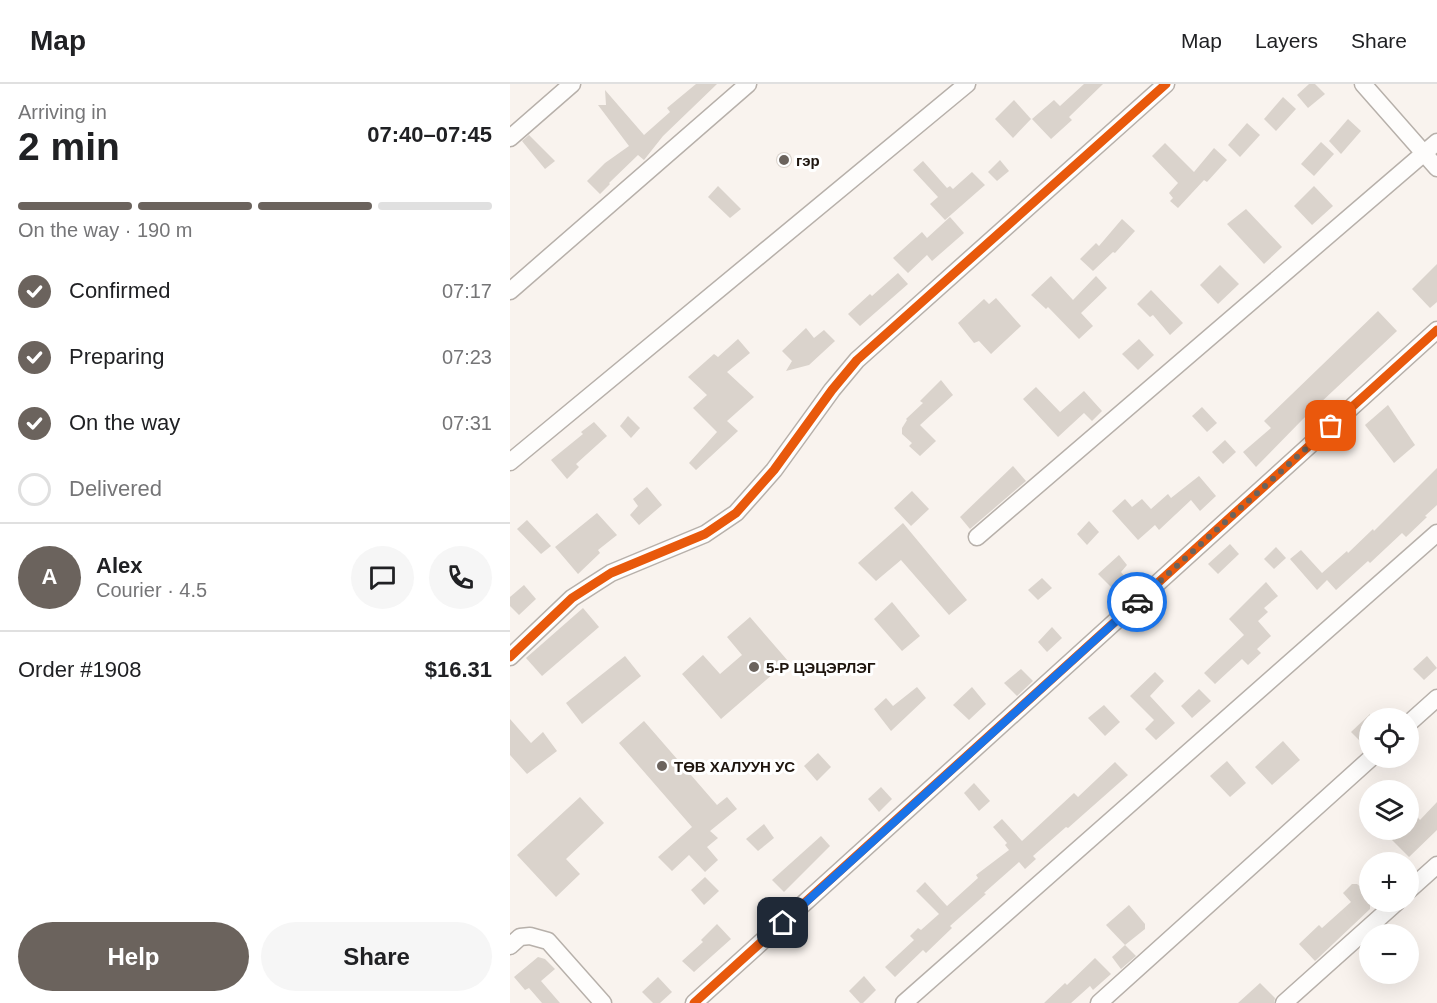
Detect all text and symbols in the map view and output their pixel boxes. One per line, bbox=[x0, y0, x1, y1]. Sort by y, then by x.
text: Map bbox=[30, 25, 86, 56]
text: Map bbox=[1181, 29, 1222, 52]
text: Layers bbox=[1255, 29, 1318, 52]
text: Share bbox=[1351, 29, 1407, 52]
text: Arriving in bbox=[18, 101, 107, 123]
text: 07:40–07:45 bbox=[367, 122, 492, 147]
text: 2 min bbox=[18, 125, 120, 168]
place label: гэр bbox=[796, 152, 820, 169]
marker: гэр bbox=[777, 153, 791, 167]
text: On the way · 190 m bbox=[18, 219, 193, 241]
icon: check bbox=[18, 275, 51, 308]
text: Confirmed bbox=[69, 278, 170, 303]
text: 07:17 bbox=[442, 280, 492, 302]
icon: check bbox=[18, 341, 51, 374]
text: Preparing bbox=[69, 344, 164, 369]
text: 07:23 bbox=[442, 346, 492, 368]
pin bbox=[1305, 400, 1356, 451]
icon: check bbox=[18, 407, 51, 440]
icon: bag bbox=[1314, 409, 1347, 442]
text: On the way bbox=[69, 410, 180, 435]
text: 07:31 bbox=[442, 412, 492, 434]
text: Delivered bbox=[69, 476, 162, 501]
button: chat bbox=[351, 546, 414, 609]
button: phone bbox=[429, 546, 492, 609]
text: Alex bbox=[96, 553, 142, 578]
text: A bbox=[42, 564, 57, 589]
courier bbox=[1107, 572, 1167, 632]
text: Courier · 4.5 bbox=[96, 579, 207, 601]
icon: car bbox=[1121, 586, 1154, 619]
text: Order #1908 bbox=[18, 657, 142, 682]
text: $16.31 bbox=[425, 657, 492, 682]
place label: 5-Р ЦЭЦЭРЛЭГ bbox=[766, 659, 876, 676]
marker: 5-Р ЦЭЦЭРЛЭГ bbox=[747, 660, 761, 674]
map controls bbox=[1359, 708, 1419, 984]
button: locate bbox=[1359, 708, 1419, 768]
place label: ТӨВ ХАЛУУН УС bbox=[674, 758, 795, 775]
marker: ТӨВ ХАЛУУН УС bbox=[655, 759, 669, 773]
button: layers bbox=[1359, 780, 1419, 840]
button: + bbox=[1359, 852, 1419, 912]
pin bbox=[757, 897, 808, 948]
icon: home bbox=[766, 906, 799, 939]
button: Help bbox=[18, 922, 249, 991]
button: Share bbox=[261, 922, 492, 991]
button: − bbox=[1359, 924, 1419, 984]

